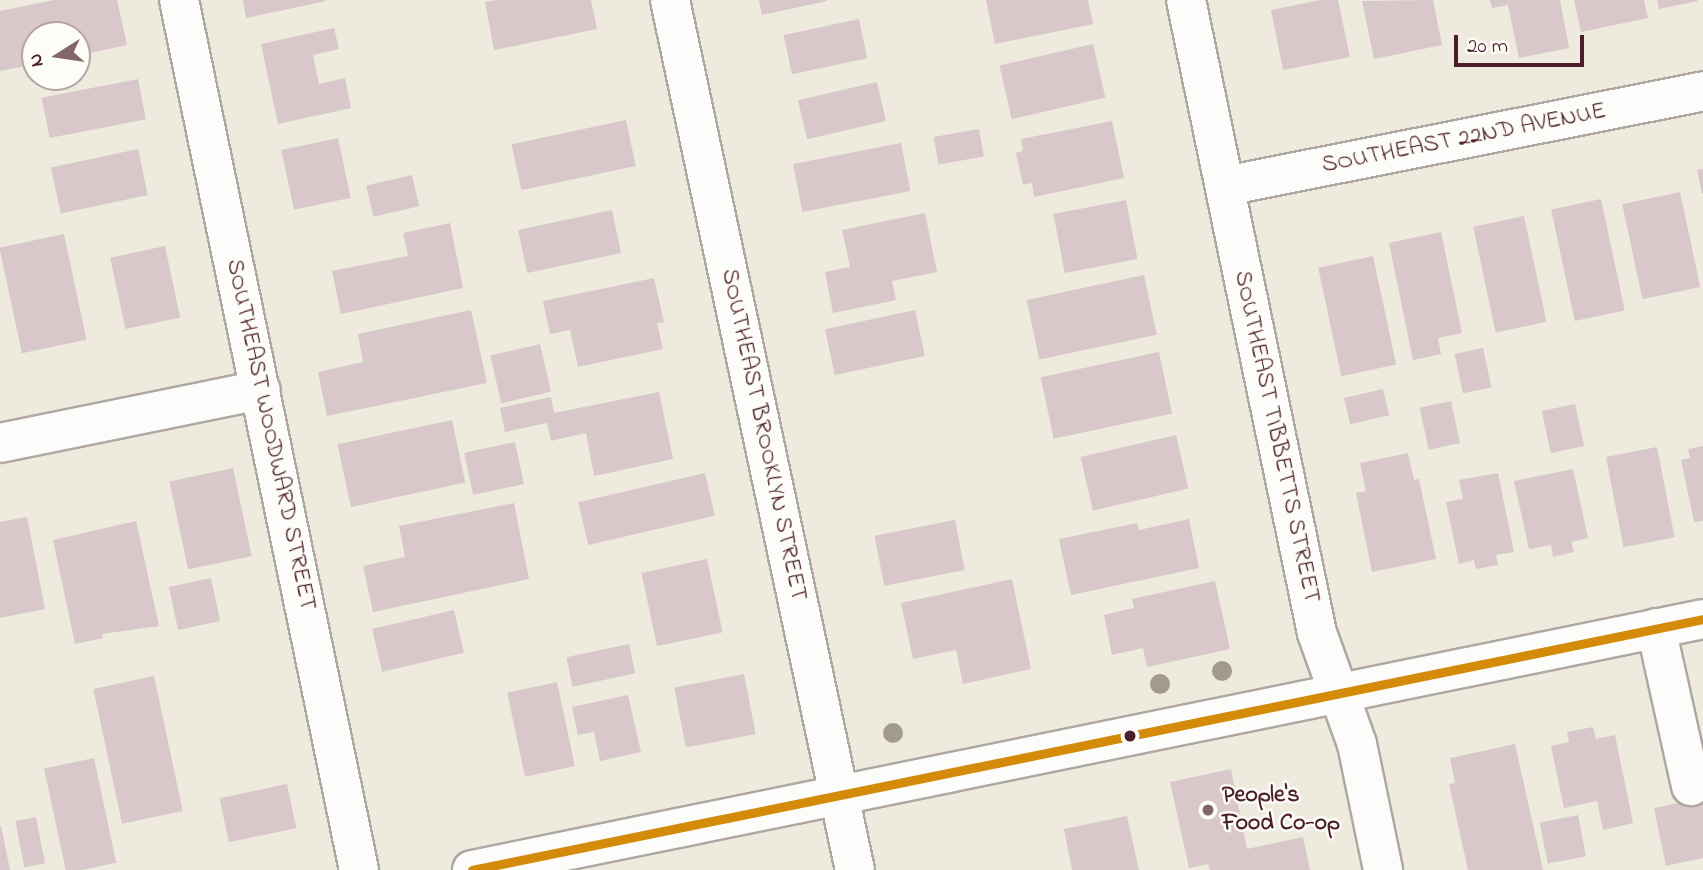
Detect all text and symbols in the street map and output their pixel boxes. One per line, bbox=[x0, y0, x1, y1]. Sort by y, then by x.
north arrow bbox=[21, 21, 91, 91]
scale bar bbox=[1458, 21, 1588, 65]
text: 20 m bbox=[1467, 32, 1508, 62]
text: N bbox=[22, 51, 51, 69]
street label: SOUTHEAST 22ND AVENUE bbox=[1320, 97, 1608, 181]
street label: SOUTHEAST WOODWARD STREET bbox=[219, 257, 321, 613]
street label: SOUTHEAST BROOKLYN STREET bbox=[714, 266, 812, 604]
street label: SOUTHEAST TIBBETTS STREET bbox=[1227, 268, 1325, 606]
unlabelled marker bbox=[1123, 729, 1137, 743]
place label: People's Food Co-op bbox=[1222, 782, 1340, 838]
marker: People's Food Co-op bbox=[1200, 802, 1216, 818]

